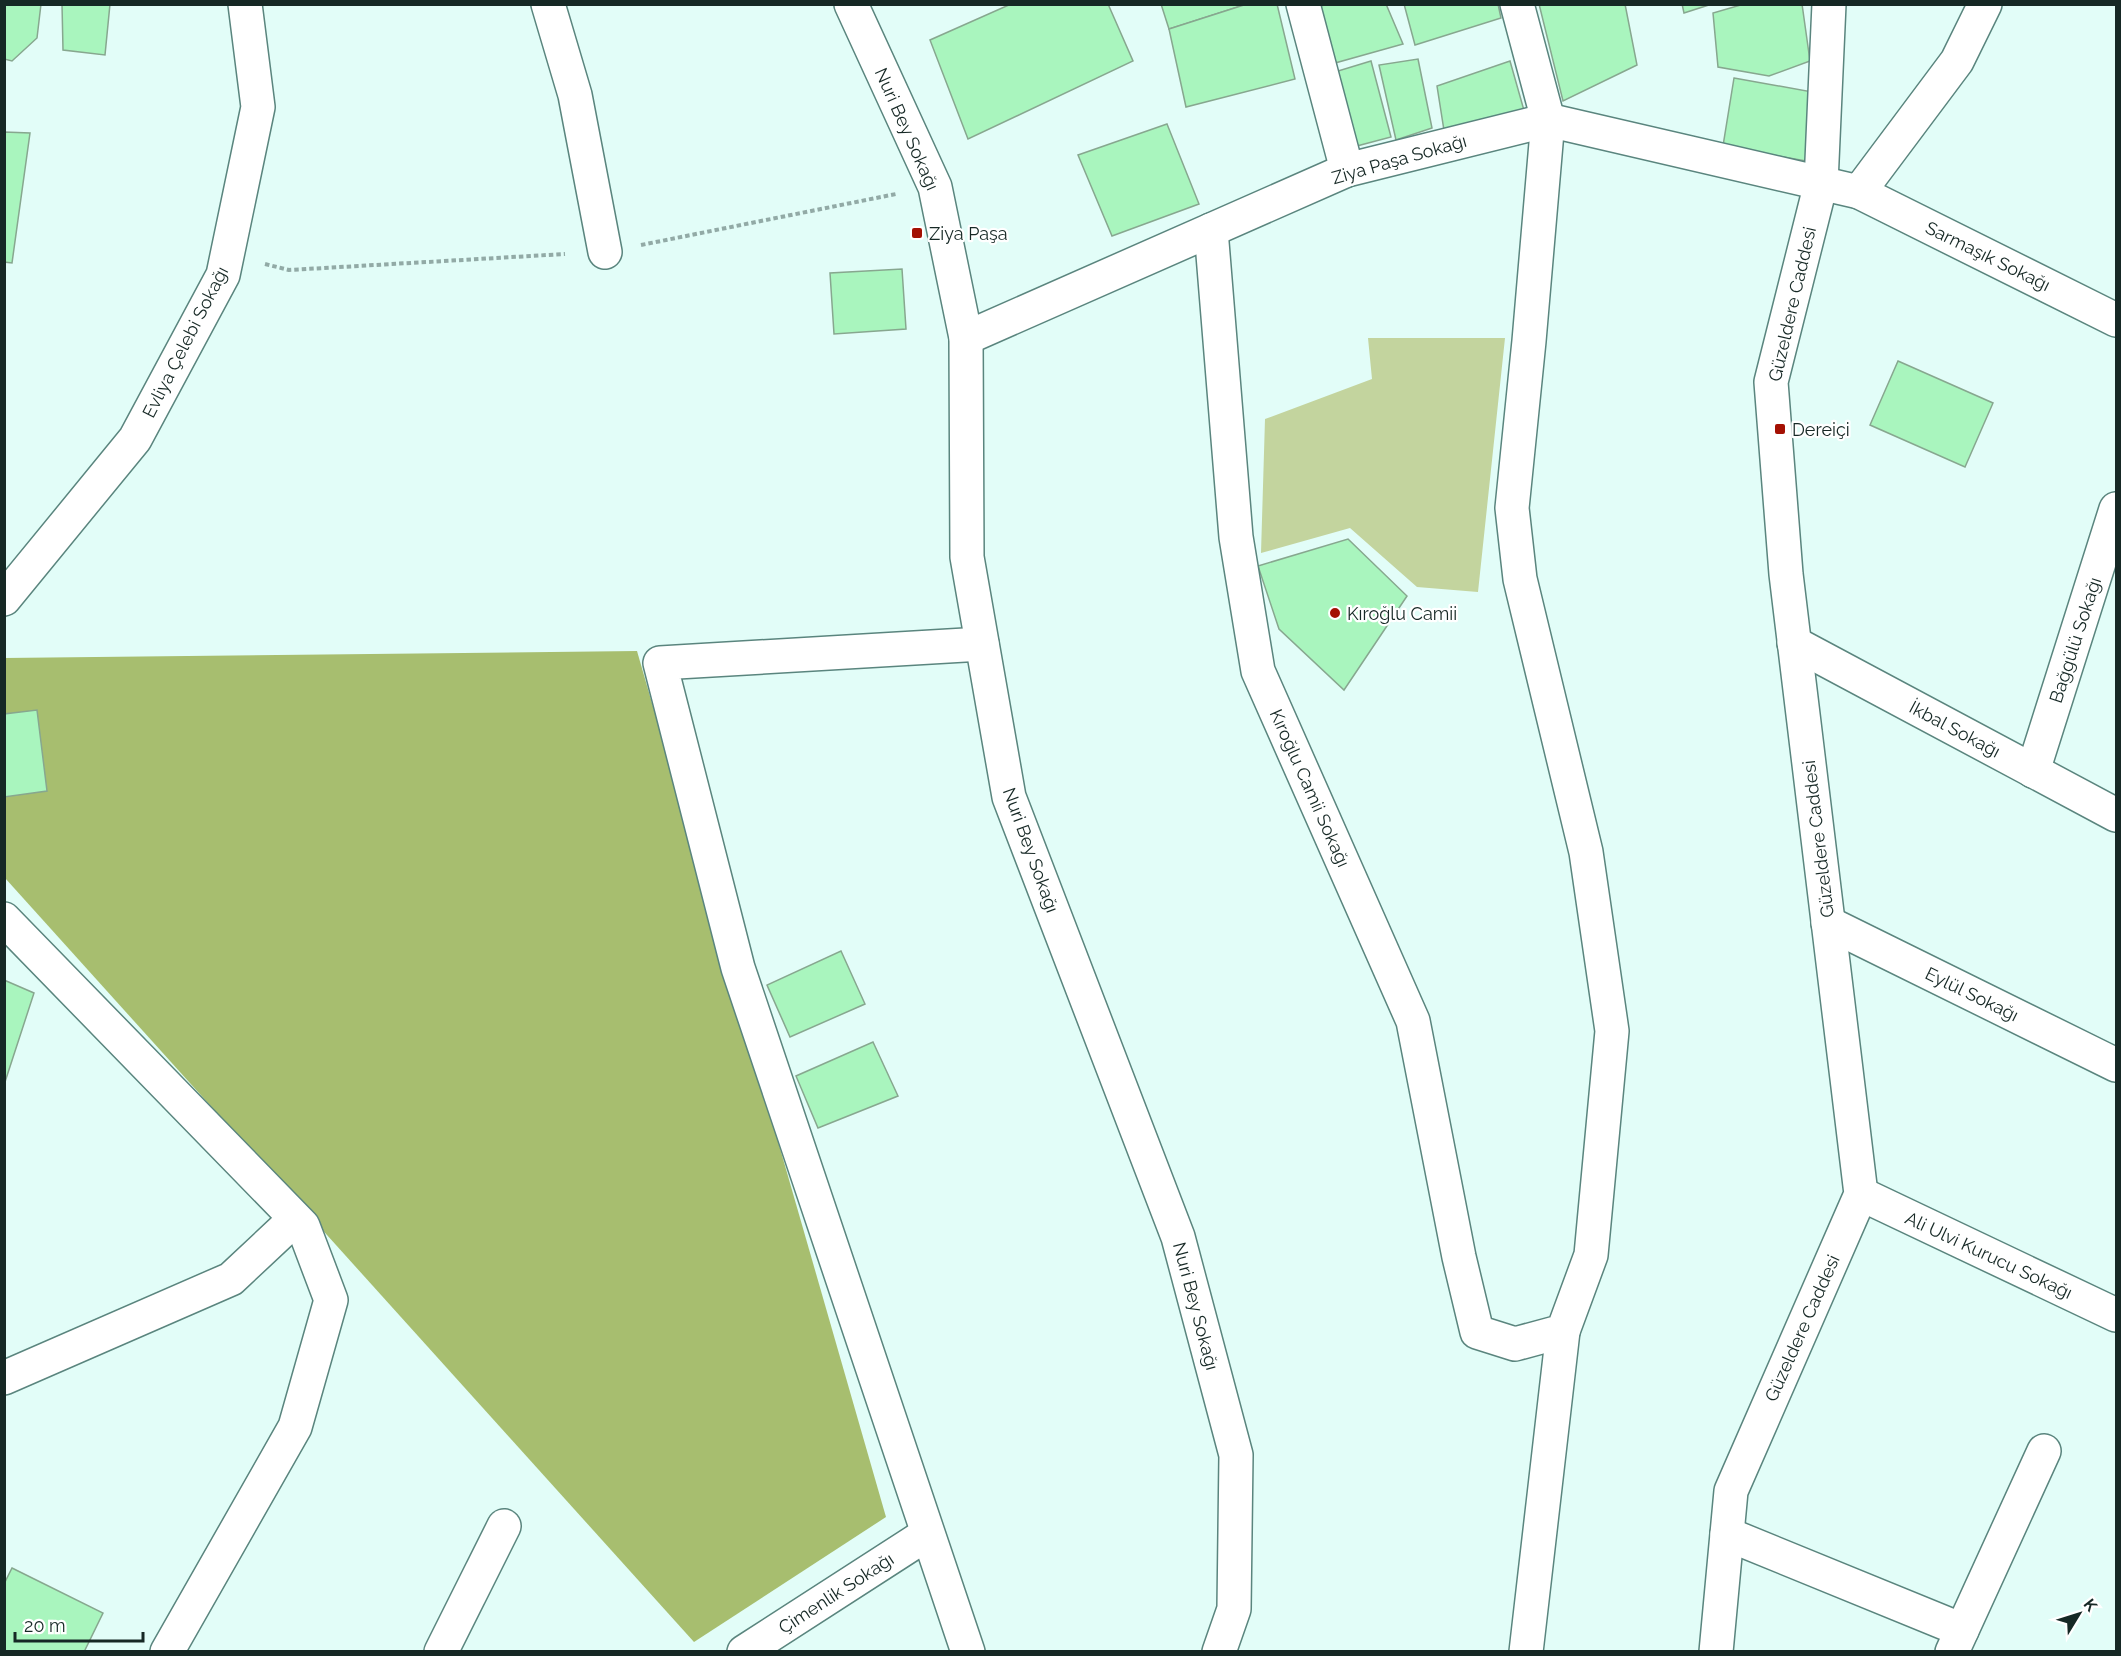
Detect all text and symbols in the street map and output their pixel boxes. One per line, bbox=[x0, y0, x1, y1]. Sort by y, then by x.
street label: Nuri Bey Sokağı bbox=[871, 65, 943, 193]
street label: Ziya Paşa Sokağı bbox=[1329, 130, 1469, 188]
street label: Sarmaşık Sokağı bbox=[1922, 217, 2054, 295]
place label: Ziya Paşa bbox=[929, 223, 1008, 244]
street label: Güzeldere Caddesi bbox=[1764, 224, 1820, 384]
marker: Ziya Paşa bbox=[910, 226, 924, 240]
street label: Evliya Çelebi Sokağı bbox=[138, 263, 232, 421]
place label: Dereiçi bbox=[1792, 419, 1850, 440]
marker: Dereiçi bbox=[1773, 422, 1787, 436]
street label: Bağgülü Sokağı bbox=[2045, 574, 2105, 706]
place label: Kıroğlu Camii bbox=[1347, 603, 1457, 624]
marker: Kıroğlu Camii bbox=[1328, 606, 1342, 620]
street label: İkbal Sokağı bbox=[1906, 696, 2004, 762]
street label: Kıroğlu Camii Sokağı bbox=[1266, 706, 1354, 870]
street label: Güzeldere Caddesi bbox=[1798, 759, 1838, 919]
street label: Nuri Bey Sokağı bbox=[999, 785, 1063, 915]
street label: Eylül Sokağı bbox=[1922, 962, 2022, 1026]
street label: Ali Ulvi Kurucu Sokağı bbox=[1902, 1207, 2076, 1303]
street label: Nuri Bey Sokağı bbox=[1169, 1240, 1223, 1372]
street label: Güzeldere Caddesi bbox=[1760, 1251, 1844, 1405]
street label: Çimenlik Sokağı bbox=[775, 1548, 897, 1638]
north arrow bbox=[2049, 1584, 2109, 1644]
text: K bbox=[2080, 1595, 2101, 1615]
scale bar bbox=[15, 1605, 142, 1643]
text: 20 m bbox=[24, 1615, 66, 1636]

